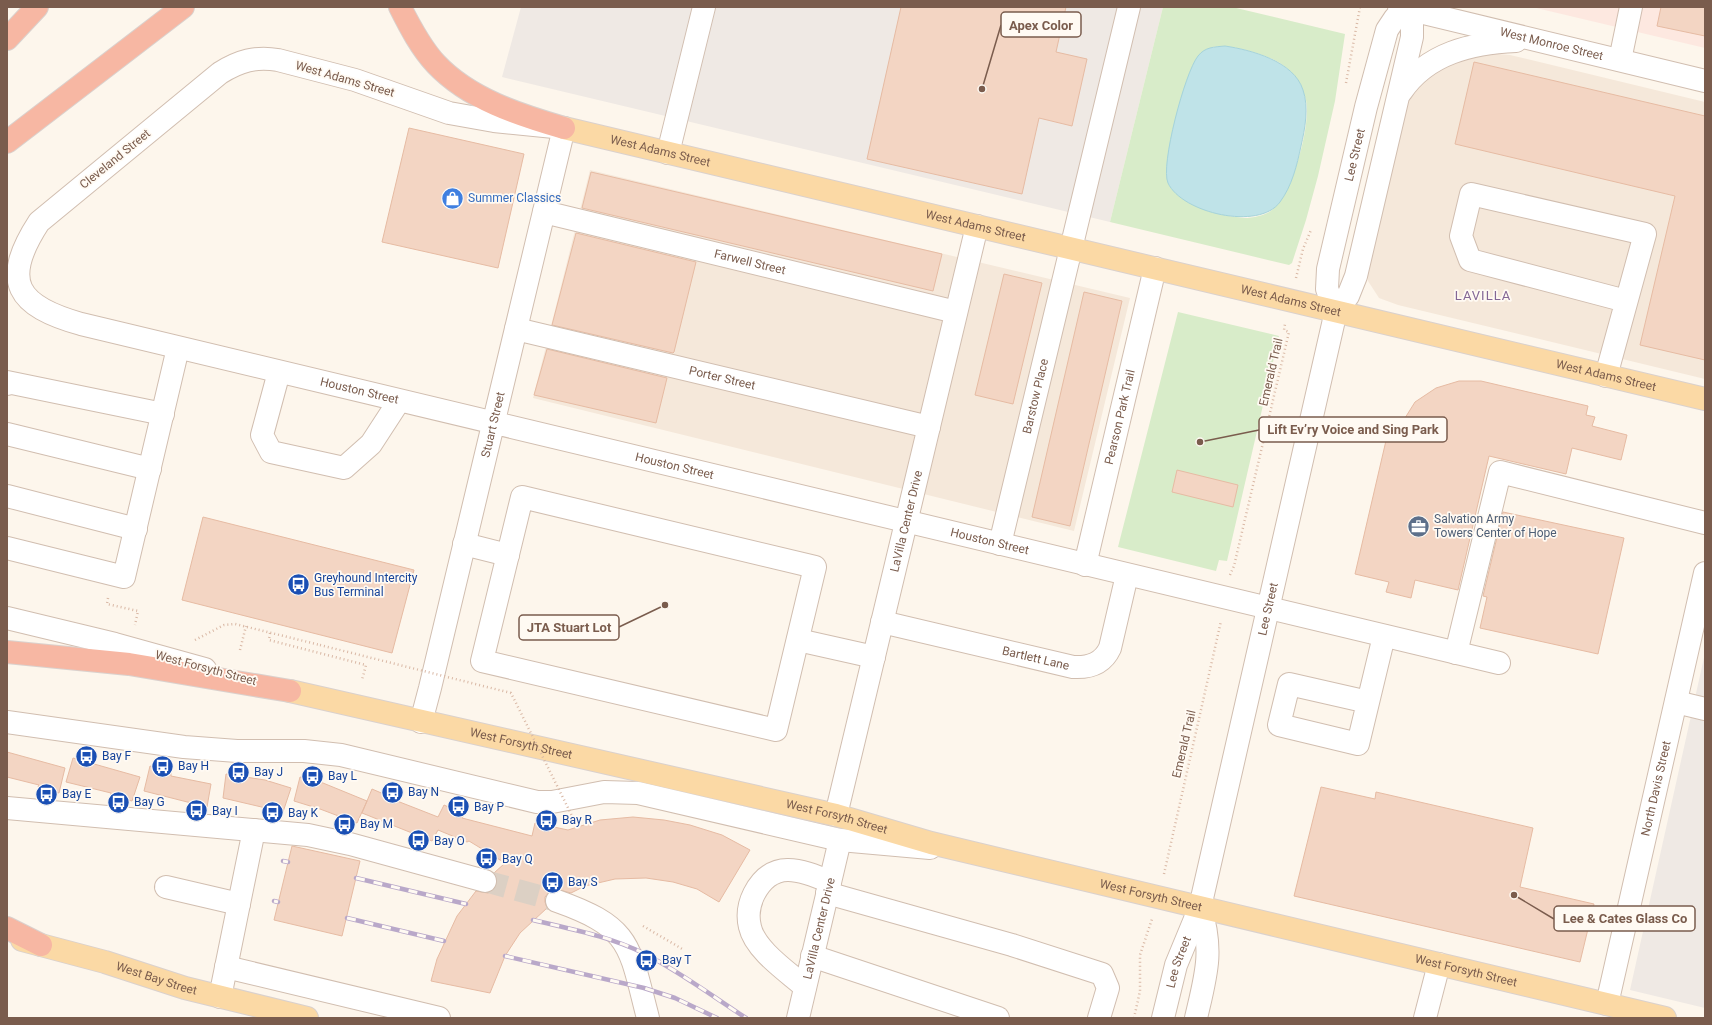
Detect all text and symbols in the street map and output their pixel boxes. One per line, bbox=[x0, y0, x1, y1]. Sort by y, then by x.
callout: Apex Color bbox=[1001, 12, 1081, 37]
text: Apex Color bbox=[1009, 18, 1073, 33]
street label: West Monroe Street bbox=[1499, 25, 1605, 63]
street label: West Adams Street bbox=[294, 58, 396, 100]
street label: Cleveland Street bbox=[77, 126, 153, 192]
street label: Lee Street bbox=[1342, 127, 1368, 183]
street label: West Adams Street bbox=[609, 132, 712, 170]
shop icon: Summer Classics bbox=[440, 185, 466, 211]
place label: Summer Classics bbox=[468, 191, 561, 205]
street label: West Adams Street bbox=[924, 207, 1027, 244]
street label: Farwell Street bbox=[713, 247, 787, 277]
street label: West Adams Street bbox=[1239, 282, 1342, 319]
district label: LAVILLA bbox=[1455, 288, 1511, 303]
street label: Emerald Trail bbox=[1256, 337, 1286, 407]
street label: Barstow Place bbox=[1020, 357, 1051, 435]
street label: West Adams Street bbox=[1555, 357, 1658, 394]
street label: Porter Street bbox=[688, 363, 757, 393]
street label: Pearson Park Trail bbox=[1102, 368, 1138, 466]
street label: Houston Street bbox=[319, 374, 400, 407]
street label: Stuart Street bbox=[478, 390, 508, 459]
callout: Lift Ev’ry Voice and Sing Park bbox=[1259, 417, 1447, 442]
text: Lift Ev’ry Voice and Sing Park bbox=[1267, 422, 1440, 437]
street label: Houston Street bbox=[634, 450, 715, 482]
street label: LaVilla Center Drive bbox=[887, 469, 925, 574]
place label: Salvation Army Towers Center of Hope bbox=[1434, 512, 1557, 540]
office icon: Salvation Army Towers Center of Hope bbox=[1406, 513, 1432, 539]
street label: Houston Street bbox=[949, 525, 1030, 557]
place label: Greyhound Intercity Bus Terminal bbox=[314, 571, 418, 599]
bus stop icon: Greyhound Intercity Bus Terminal bbox=[285, 572, 311, 598]
street label: Lee Street bbox=[1255, 581, 1281, 637]
callout: JTA Stuart Lot bbox=[519, 615, 619, 640]
text: JTA Stuart Lot bbox=[527, 620, 612, 635]
street label: Bartlett Lane bbox=[1001, 644, 1071, 673]
street label: West Forsyth Street bbox=[154, 648, 258, 688]
street label: Emerald Trail bbox=[1169, 709, 1199, 779]
street label: West Forsyth Street bbox=[469, 725, 574, 762]
street label: North Davis Street bbox=[1638, 739, 1674, 837]
bus stop icon: Bay F bbox=[74, 743, 100, 769]
place label: Bay F bbox=[102, 749, 132, 763]
bus stop icon: Bay H bbox=[149, 753, 175, 779]
place label: Bay H bbox=[178, 759, 209, 773]
bus stop icon: Bay J bbox=[225, 759, 251, 785]
bus stop icon: Bay L bbox=[299, 763, 325, 789]
place label: Bay J bbox=[254, 765, 283, 779]
place label: Bay L bbox=[328, 769, 358, 783]
bus stop icon: Bay N bbox=[379, 779, 405, 805]
bus stop icon: Bay E bbox=[34, 781, 60, 807]
place label: Bay N bbox=[408, 785, 439, 799]
place label: Bay E bbox=[62, 787, 92, 801]
bus stop icon: Bay G bbox=[106, 789, 132, 815]
bus stop icon: Bay P bbox=[445, 794, 471, 820]
place label: Bay G bbox=[134, 795, 165, 809]
street label: West Forsyth Street bbox=[785, 797, 889, 837]
bus stop icon: Bay I bbox=[183, 798, 209, 824]
bus stop icon: Bay K bbox=[259, 800, 285, 826]
place label: Bay P bbox=[474, 800, 505, 814]
place label: Bay I bbox=[212, 804, 238, 818]
place label: Bay K bbox=[288, 806, 319, 820]
bus stop icon: Bay R bbox=[534, 807, 560, 833]
bus stop icon: Bay M bbox=[331, 811, 357, 837]
place label: Bay R bbox=[562, 813, 593, 827]
place label: Bay M bbox=[360, 817, 393, 831]
bus stop icon: Bay O bbox=[406, 828, 432, 854]
place label: Bay O bbox=[434, 834, 465, 848]
bus stop icon: Bay Q bbox=[474, 846, 500, 872]
place label: Bay Q bbox=[502, 852, 533, 866]
bus stop icon: Bay S bbox=[540, 869, 566, 895]
place label: Bay S bbox=[568, 875, 598, 889]
street label: LaVilla Center Drive bbox=[800, 876, 838, 981]
street label: West Forsyth Street bbox=[1098, 876, 1203, 914]
callout: Lee & Cates Glass Co bbox=[1554, 906, 1695, 931]
text: Lee & Cates Glass Co bbox=[1563, 911, 1687, 926]
street label: Lee Street bbox=[1164, 934, 1194, 990]
bus stop icon: Bay T bbox=[633, 947, 659, 973]
street label: West Forsyth Street bbox=[1414, 952, 1519, 990]
place label: Bay T bbox=[662, 953, 692, 967]
street label: West Bay Street bbox=[114, 959, 199, 998]

